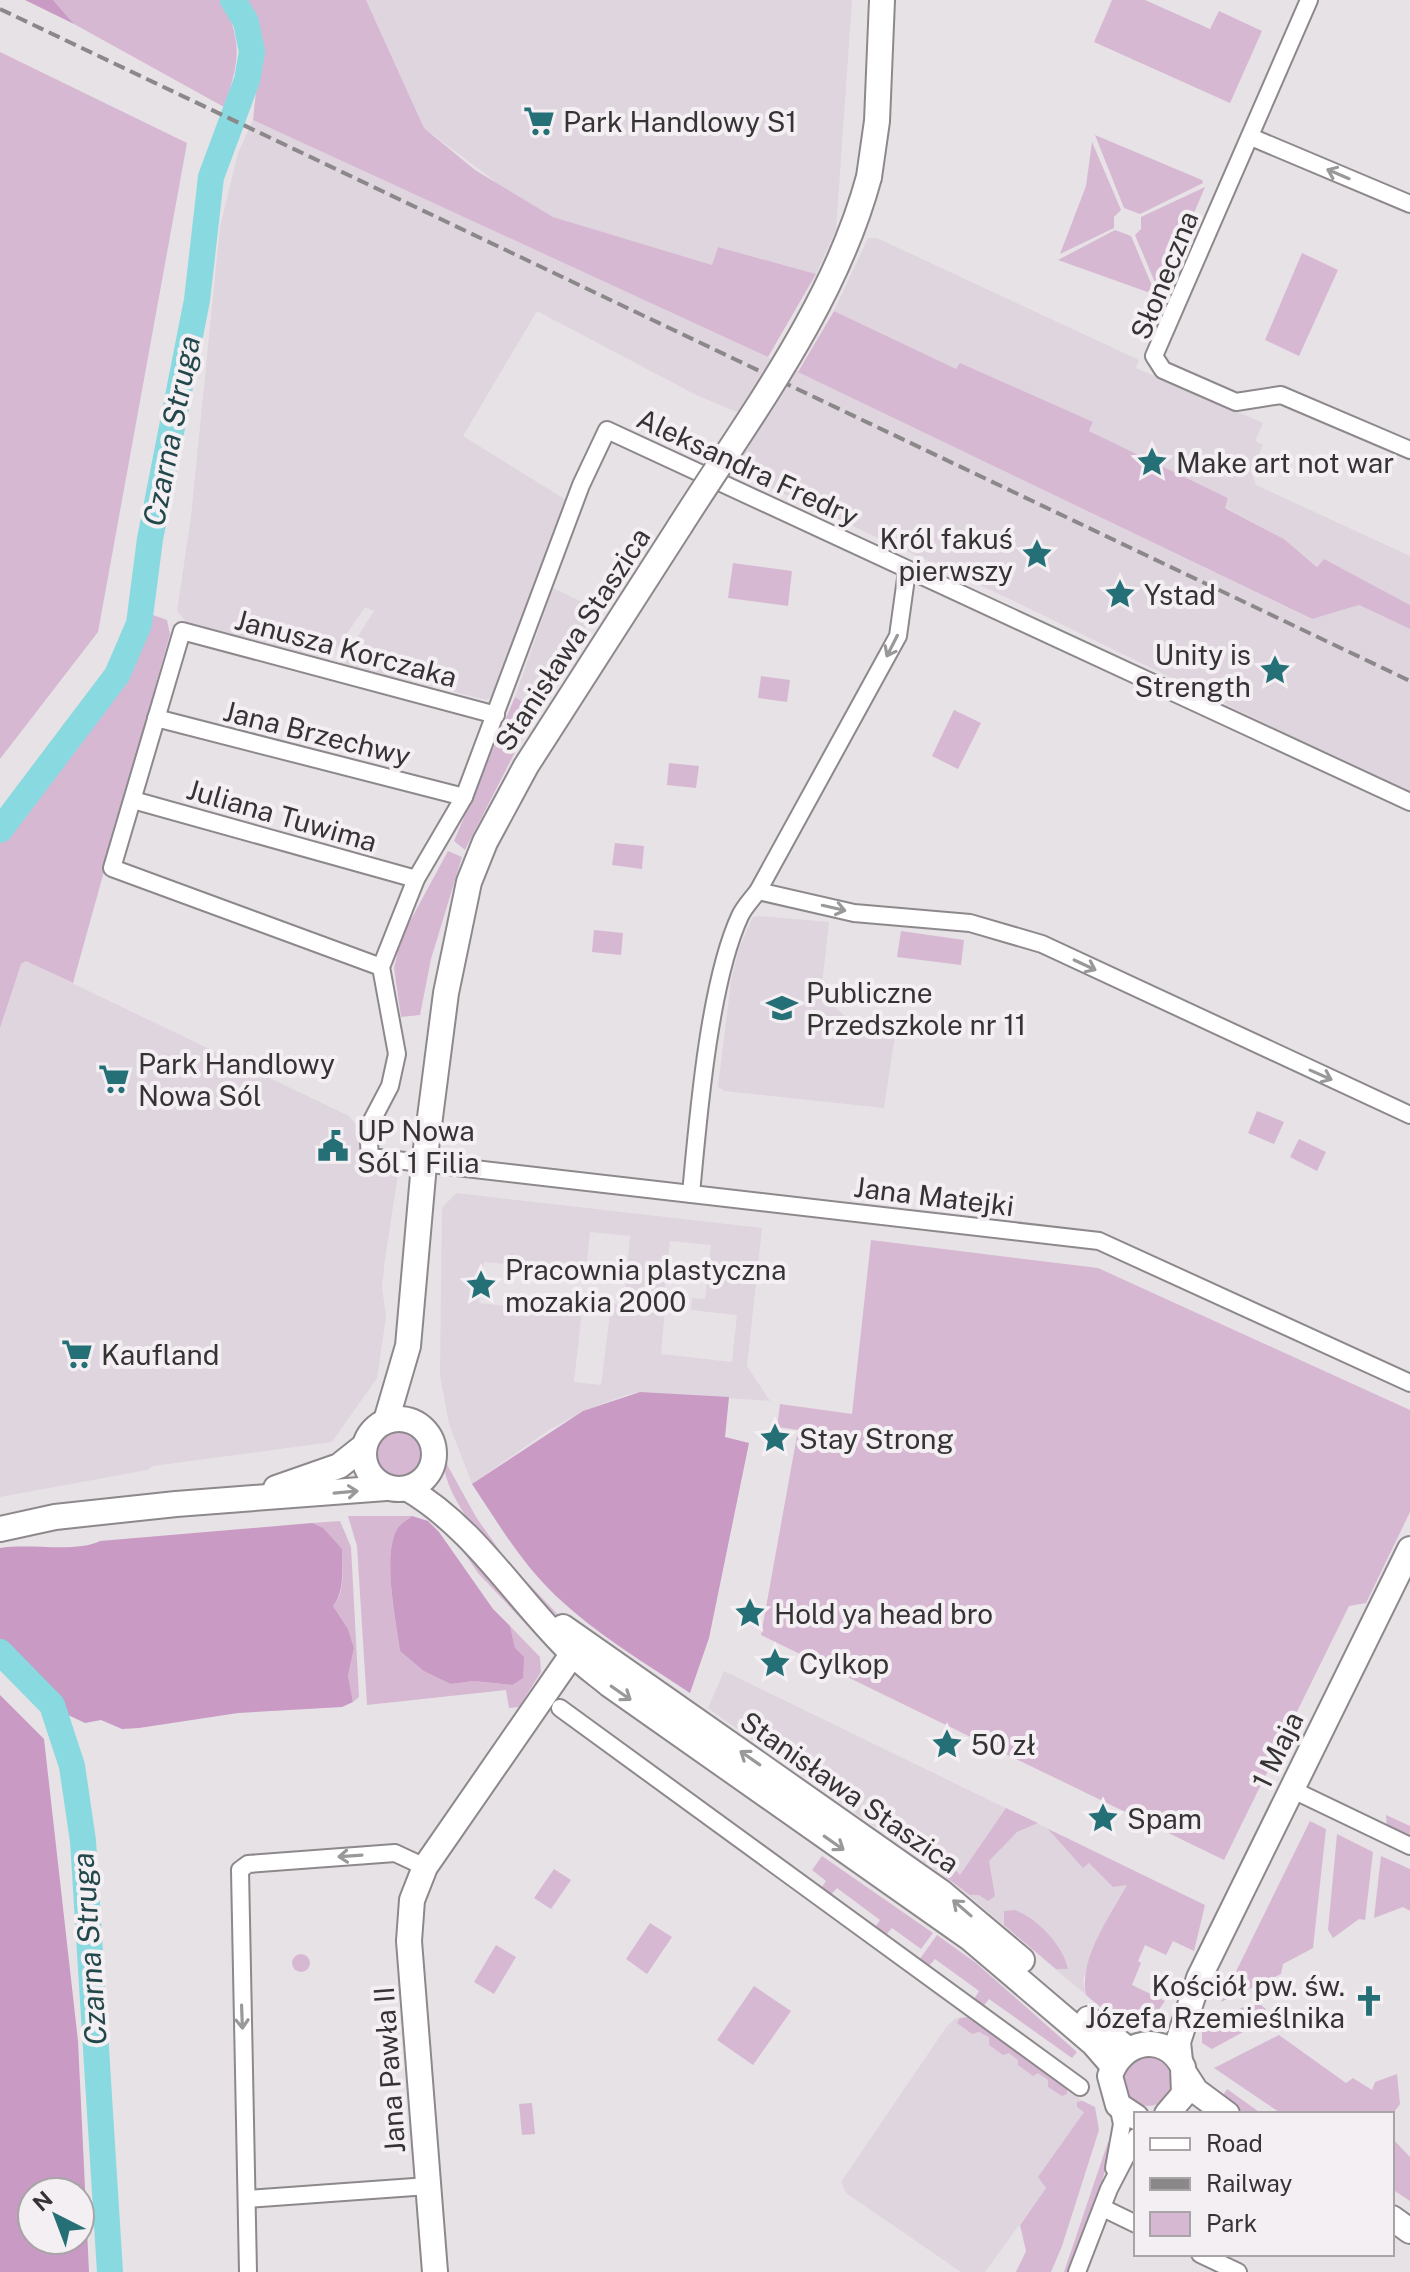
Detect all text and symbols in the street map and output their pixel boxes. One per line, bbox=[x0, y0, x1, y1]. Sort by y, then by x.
supermarket icon: Park Handlowy S1 bbox=[522, 104, 556, 138]
place label: Park Handlowy S1 bbox=[563, 105, 797, 138]
one-way arrow bbox=[1326, 165, 1351, 180]
street label: Słoneczna bbox=[1123, 206, 1205, 344]
water label: Czarna Struga bbox=[135, 333, 207, 529]
street label: Aleksandra Fredry bbox=[632, 401, 864, 533]
place icon: Make art not war bbox=[1135, 445, 1169, 479]
place label: Make art not war bbox=[1176, 446, 1394, 479]
street label: Stanisława Staszica bbox=[488, 521, 656, 757]
place label: Król fakuś pierwszy bbox=[880, 522, 1013, 587]
place icon: Król fakuś pierwszy bbox=[1020, 537, 1054, 571]
place icon: Ystad bbox=[1103, 577, 1137, 611]
place label: Ystad bbox=[1144, 578, 1216, 611]
street label: Janusza Korczaka bbox=[231, 603, 461, 693]
one-way arrow bbox=[883, 634, 899, 658]
place label: Unity is Strength bbox=[1135, 638, 1251, 703]
place icon: Unity is Strength bbox=[1258, 653, 1292, 687]
street label: Jana Brzechwy bbox=[220, 694, 414, 772]
street label: Juliana Tuwima bbox=[183, 772, 381, 858]
one-way arrow bbox=[821, 901, 847, 916]
one-way arrow bbox=[1073, 958, 1097, 973]
place label: Publiczne Przedszkole nr 11 bbox=[806, 976, 1026, 1041]
school or university icon: Publiczne Przedszkole nr 11 bbox=[765, 991, 799, 1025]
place label: Park Handlowy Nowa Sól bbox=[138, 1047, 335, 1112]
supermarket icon: Park Handlowy Nowa Sól bbox=[97, 1062, 131, 1096]
one-way arrow bbox=[1309, 1068, 1333, 1083]
place label: UP Nowa Sól 1 Filia bbox=[357, 1114, 480, 1179]
public building icon: UP Nowa Sól 1 Filia bbox=[316, 1129, 350, 1163]
street label: Jana Matejki bbox=[852, 1170, 1016, 1222]
place label: Pracownia plastyczna mozakia 2000 bbox=[505, 1253, 786, 1318]
place icon: Pracownia plastyczna mozakia 2000 bbox=[464, 1268, 498, 1302]
supermarket icon: Kaufland bbox=[60, 1337, 94, 1371]
place label: Kaufland bbox=[101, 1338, 219, 1371]
place icon: Stay Strong bbox=[758, 1421, 792, 1455]
place label: Stay Strong bbox=[799, 1422, 954, 1455]
one-way arrow bbox=[332, 1485, 359, 1500]
place icon: Hold ya head bro bbox=[733, 1596, 767, 1630]
place label: Hold ya head bro bbox=[774, 1597, 993, 1630]
place icon: Cylkop bbox=[758, 1646, 792, 1680]
place label: Cylkop bbox=[799, 1647, 889, 1680]
one-way arrow bbox=[610, 1685, 632, 1701]
street label: Stanisława Staszica bbox=[734, 1704, 966, 1880]
street label: 1 Maja bbox=[1244, 1706, 1310, 1794]
place icon: 50 zł bbox=[930, 1727, 964, 1761]
place label: 50 zł bbox=[971, 1728, 1036, 1761]
one-way arrow bbox=[739, 1750, 761, 1766]
place icon: Spam bbox=[1086, 1801, 1120, 1835]
place label: Spam bbox=[1127, 1802, 1202, 1835]
one-way arrow bbox=[823, 1834, 844, 1851]
one-way arrow bbox=[337, 1849, 364, 1864]
water label: Czarna Struga bbox=[64, 1851, 114, 2047]
one-way arrow bbox=[952, 1900, 973, 1918]
place label: Kościół pw. św. Józefa Rzemieślnika bbox=[1085, 1969, 1345, 2034]
church icon: Kościół pw. św. Józefa Rzemieślnika bbox=[1352, 1984, 1386, 2018]
street label: Jana Pawła II bbox=[367, 1986, 411, 2154]
one-way arrow bbox=[234, 2003, 249, 2030]
legend bbox=[1134, 2112, 1394, 2256]
text: Road bbox=[1206, 2129, 1263, 2157]
text: Railway bbox=[1206, 2169, 1292, 2197]
north arrow bbox=[16, 2176, 96, 2256]
text: N bbox=[28, 2186, 58, 2217]
text: Park bbox=[1206, 2209, 1257, 2237]

